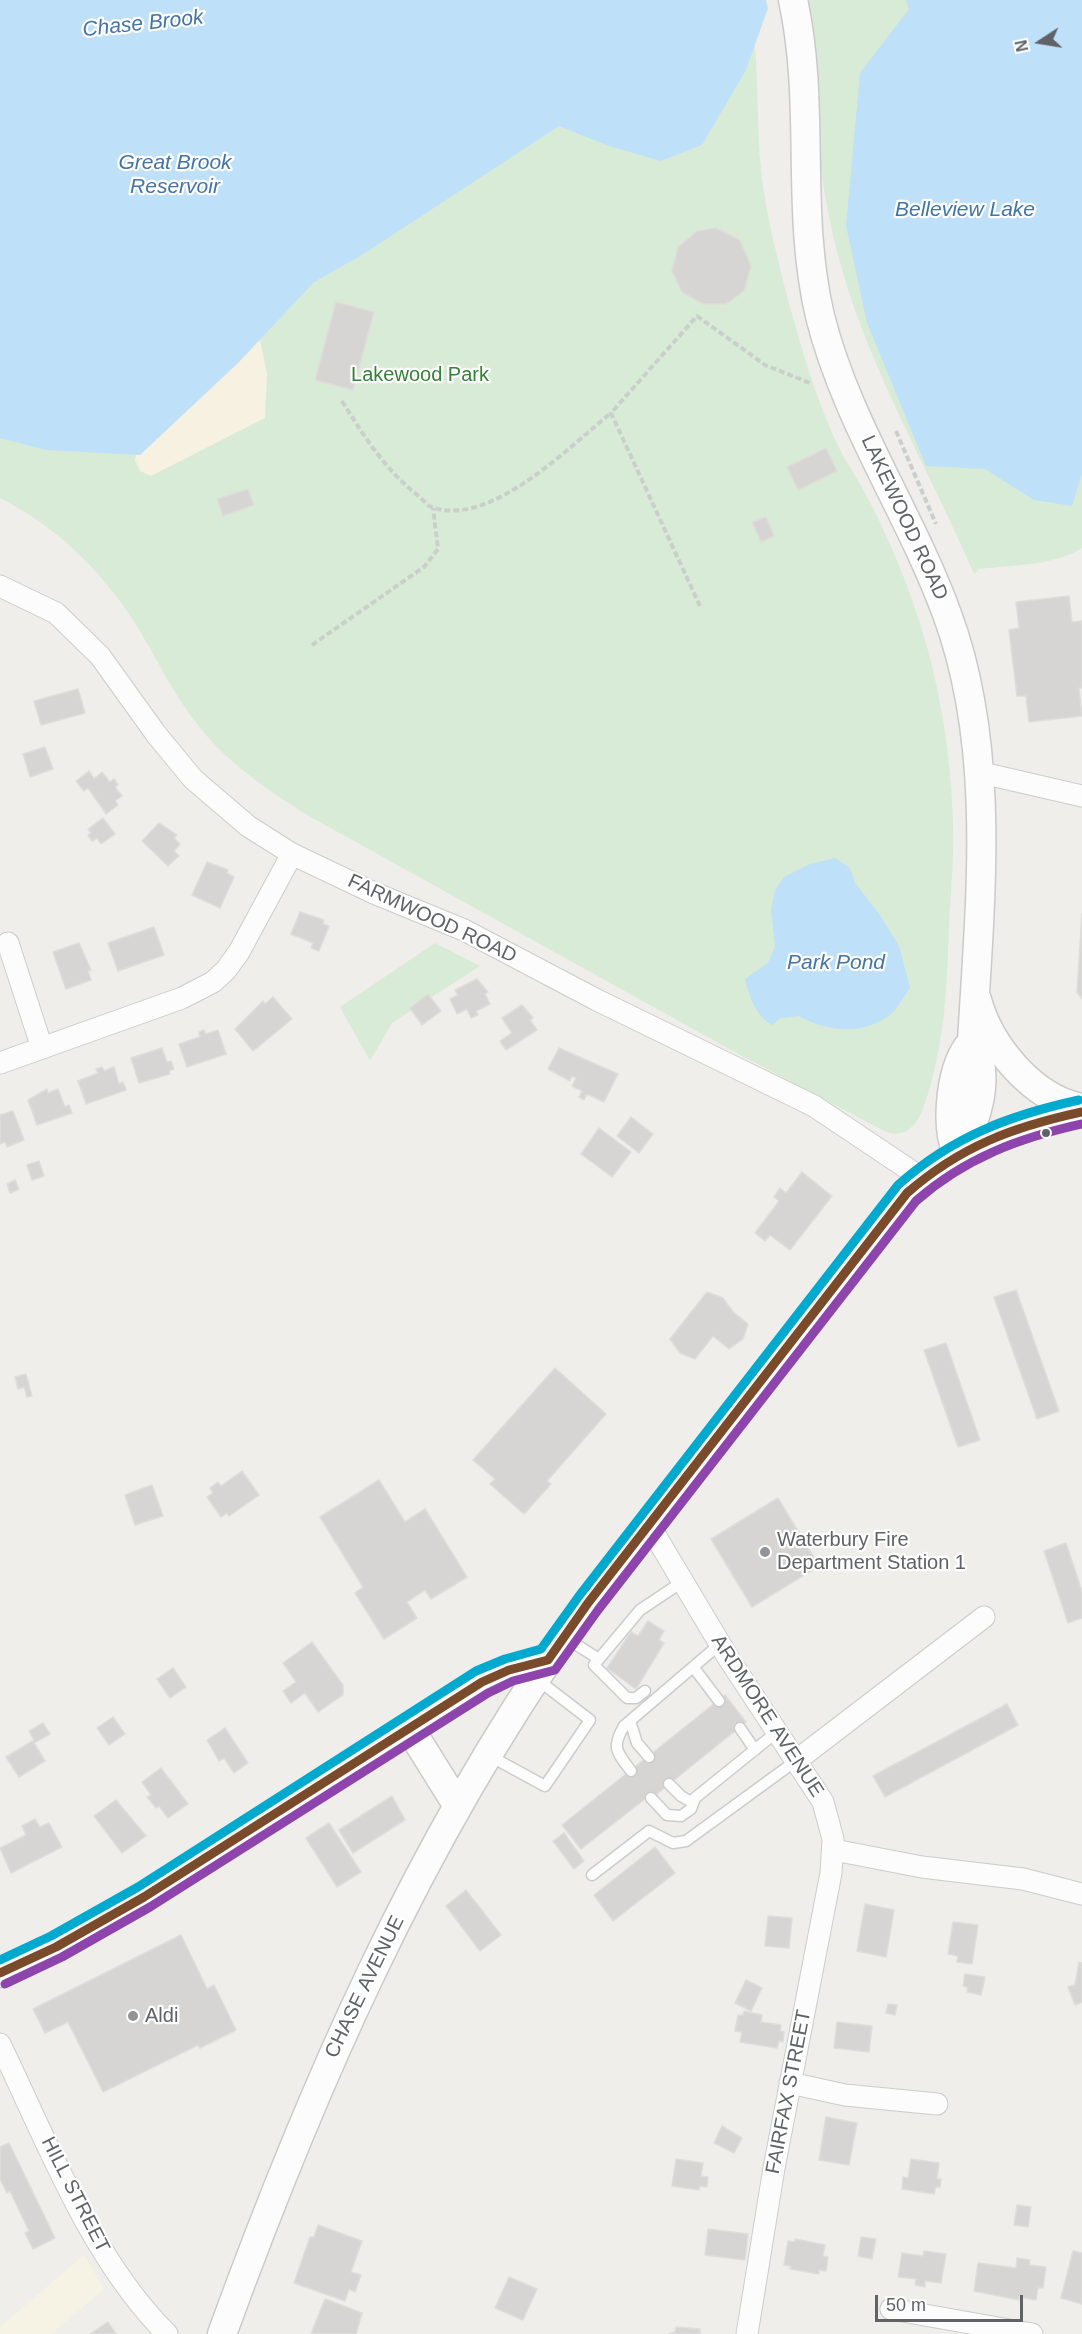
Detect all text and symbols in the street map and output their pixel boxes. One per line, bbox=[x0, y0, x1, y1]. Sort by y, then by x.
water label: Chase Brook bbox=[81, 5, 205, 43]
north arrow bbox=[1010, 12, 1070, 72]
text: N bbox=[1012, 38, 1031, 53]
water label: Great Brook Reservoir bbox=[118, 150, 232, 200]
water label: Belleview Lake bbox=[895, 197, 1035, 223]
park label: Lakewood Park bbox=[351, 363, 489, 387]
street label: LAKEWOOD ROAD bbox=[855, 432, 953, 604]
street label: FARMWOOD ROAD bbox=[344, 869, 520, 969]
water label: Park Pond bbox=[787, 950, 885, 976]
unlabelled marker bbox=[1040, 1127, 1052, 1139]
place label: Waterbury Fire Department Station 1 bbox=[777, 1528, 966, 1575]
marker: Waterbury Fire Department Station 1 bbox=[758, 1545, 772, 1559]
street label: ARDMORE AVENUE bbox=[706, 1630, 828, 1802]
street label: CHASE AVENUE bbox=[320, 1912, 410, 2062]
place label: Aldi bbox=[145, 2004, 178, 2028]
street label: FAIRFAX STREET bbox=[761, 2008, 817, 2176]
marker: Aldi bbox=[126, 2009, 140, 2023]
street label: HILL STREET bbox=[36, 2133, 114, 2257]
scale bar bbox=[878, 2283, 1026, 2321]
text: 50 m bbox=[886, 2295, 926, 2315]

